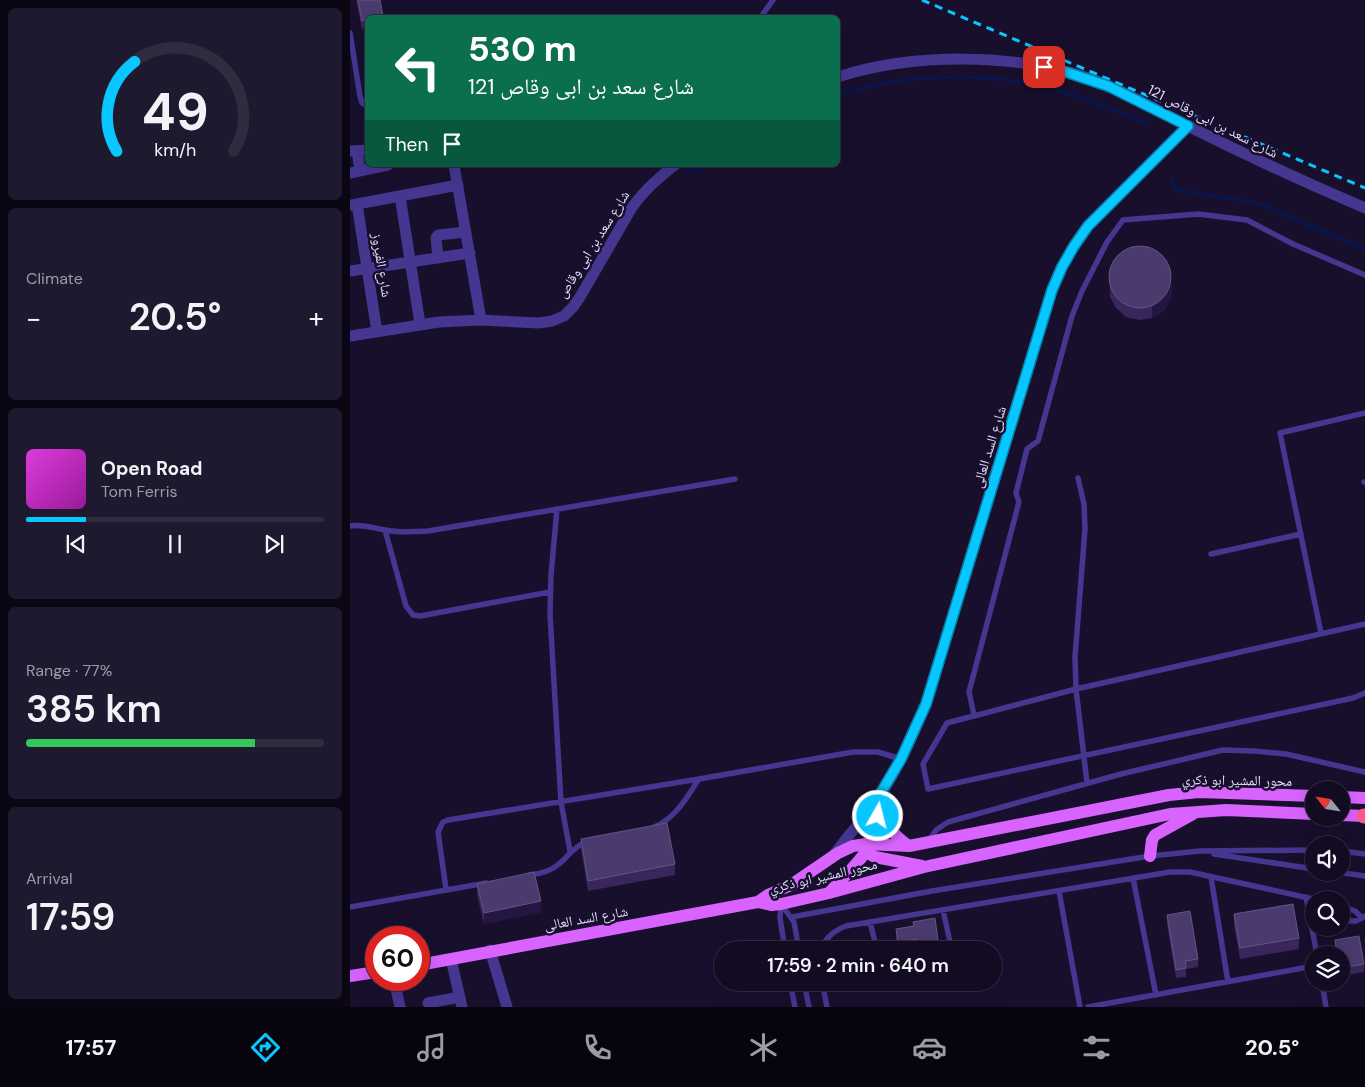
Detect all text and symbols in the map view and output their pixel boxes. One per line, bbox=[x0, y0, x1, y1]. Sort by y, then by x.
text: 530 m bbox=[468, 26, 577, 72]
icon: left bbox=[385, 35, 450, 100]
pin bbox=[1023, 46, 1065, 88]
icon: arrive bbox=[1030, 53, 1058, 81]
text: شارع سعد بن ابى وقاص 121 bbox=[468, 72, 694, 101]
text: 49 bbox=[142, 78, 208, 146]
street label: شارع سعد بن ابى وقاص 121 bbox=[1144, 80, 1281, 163]
icon: arrive bbox=[438, 130, 466, 158]
text: Then bbox=[385, 132, 428, 157]
text: km/h bbox=[154, 138, 196, 162]
street label: شارع سعد بن ابى وقاص bbox=[553, 187, 634, 302]
street label: شارع الفيروز bbox=[367, 231, 396, 299]
text: Climate bbox=[26, 268, 83, 289]
text: 20.5° bbox=[129, 292, 221, 342]
text: − bbox=[26, 300, 41, 337]
text: + bbox=[309, 300, 324, 337]
street label: شارع السد العالى bbox=[968, 404, 1011, 490]
text: Open Road bbox=[101, 456, 203, 481]
text: Tom Ferris bbox=[101, 481, 178, 502]
icon: previous bbox=[62, 530, 90, 558]
icon: pause bbox=[161, 530, 189, 558]
icon: next bbox=[260, 530, 288, 558]
text: Range · 77% bbox=[26, 660, 112, 681]
text: 385 km bbox=[26, 684, 162, 734]
street label: محور المشير ابو ذكري bbox=[1182, 770, 1292, 793]
north arrow bbox=[1305, 781, 1350, 826]
map controls bbox=[1305, 781, 1350, 991]
position arrow bbox=[851, 789, 903, 841]
button: sound bbox=[1305, 836, 1350, 881]
street label: محور المشير ابو ذكري bbox=[767, 855, 879, 900]
text: Arrival bbox=[26, 868, 73, 889]
button: search bbox=[1305, 891, 1350, 936]
text: 17:59 bbox=[26, 892, 115, 942]
street label: شارع السد العالى bbox=[543, 902, 629, 935]
speed limit sign: 60 bbox=[365, 926, 430, 991]
button: layers bbox=[1305, 946, 1350, 991]
text: 17:59 · 2 min · 640 m bbox=[767, 953, 949, 978]
icon: directions bbox=[248, 1030, 283, 1065]
icon: music bbox=[414, 1030, 449, 1065]
icon: phone bbox=[580, 1030, 615, 1065]
icon: climate bbox=[746, 1030, 781, 1065]
icon: car bbox=[912, 1030, 947, 1065]
icon: filters bbox=[1079, 1030, 1114, 1065]
text: 17:57 bbox=[66, 1033, 116, 1062]
text: 20.5° bbox=[1245, 1033, 1299, 1062]

